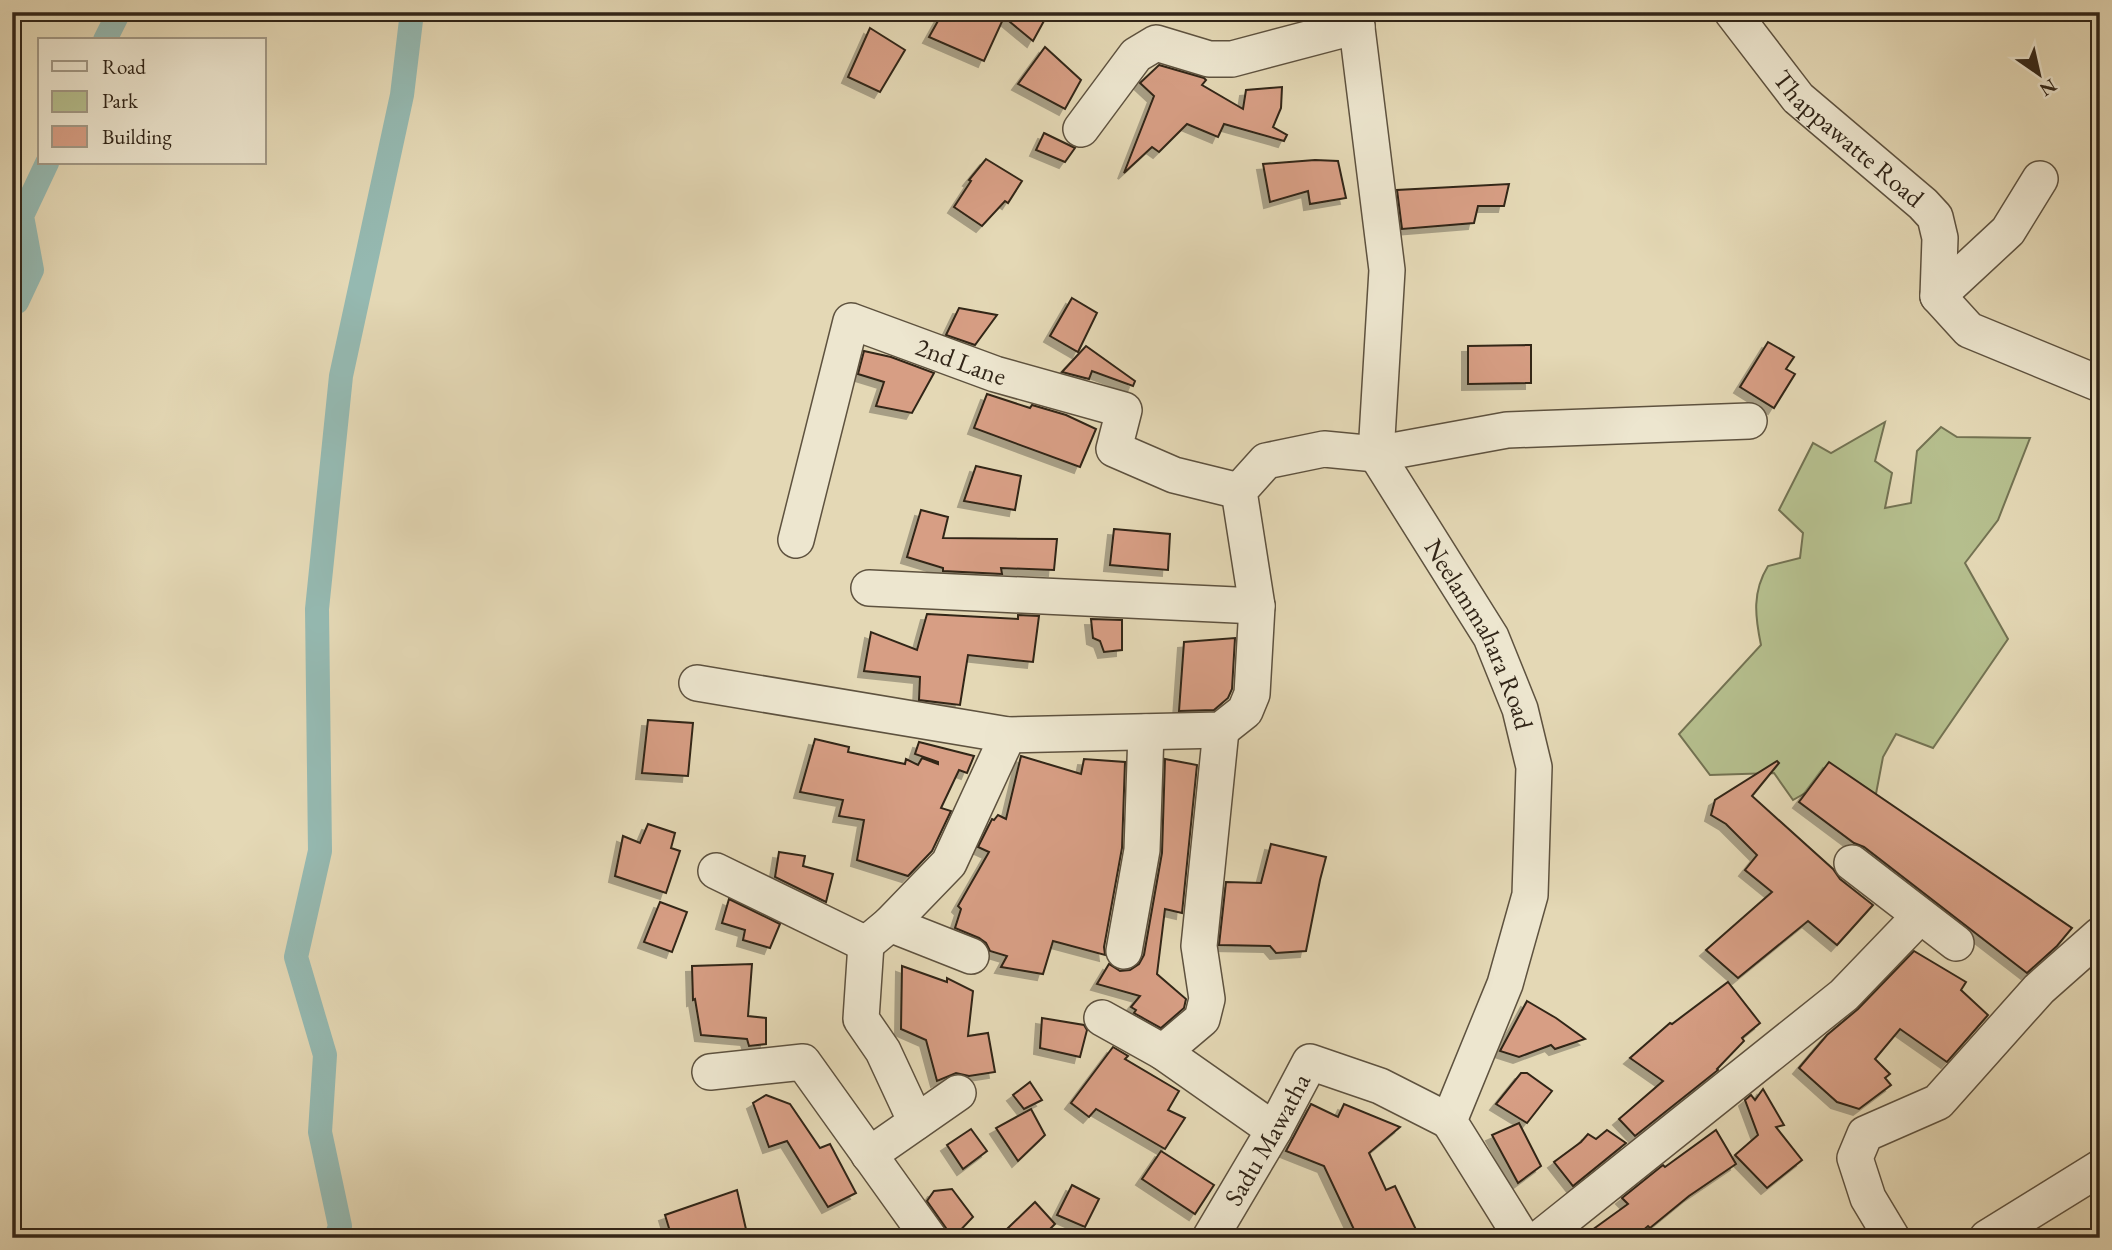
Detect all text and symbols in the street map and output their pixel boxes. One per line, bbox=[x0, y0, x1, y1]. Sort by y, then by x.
legend bbox=[38, 38, 266, 164]
north arrow bbox=[2004, 38, 2074, 108]
text: Road bbox=[102, 53, 146, 80]
street label: Thappawatte Road bbox=[1766, 63, 1932, 215]
text: N bbox=[2034, 73, 2062, 103]
text: Park bbox=[102, 87, 139, 114]
text: Building bbox=[102, 123, 172, 150]
street label: 2nd Lane bbox=[911, 329, 1010, 393]
street label: Neelammahara Road bbox=[1417, 533, 1541, 733]
street label: Sadu Mawatha bbox=[1216, 1067, 1318, 1212]

